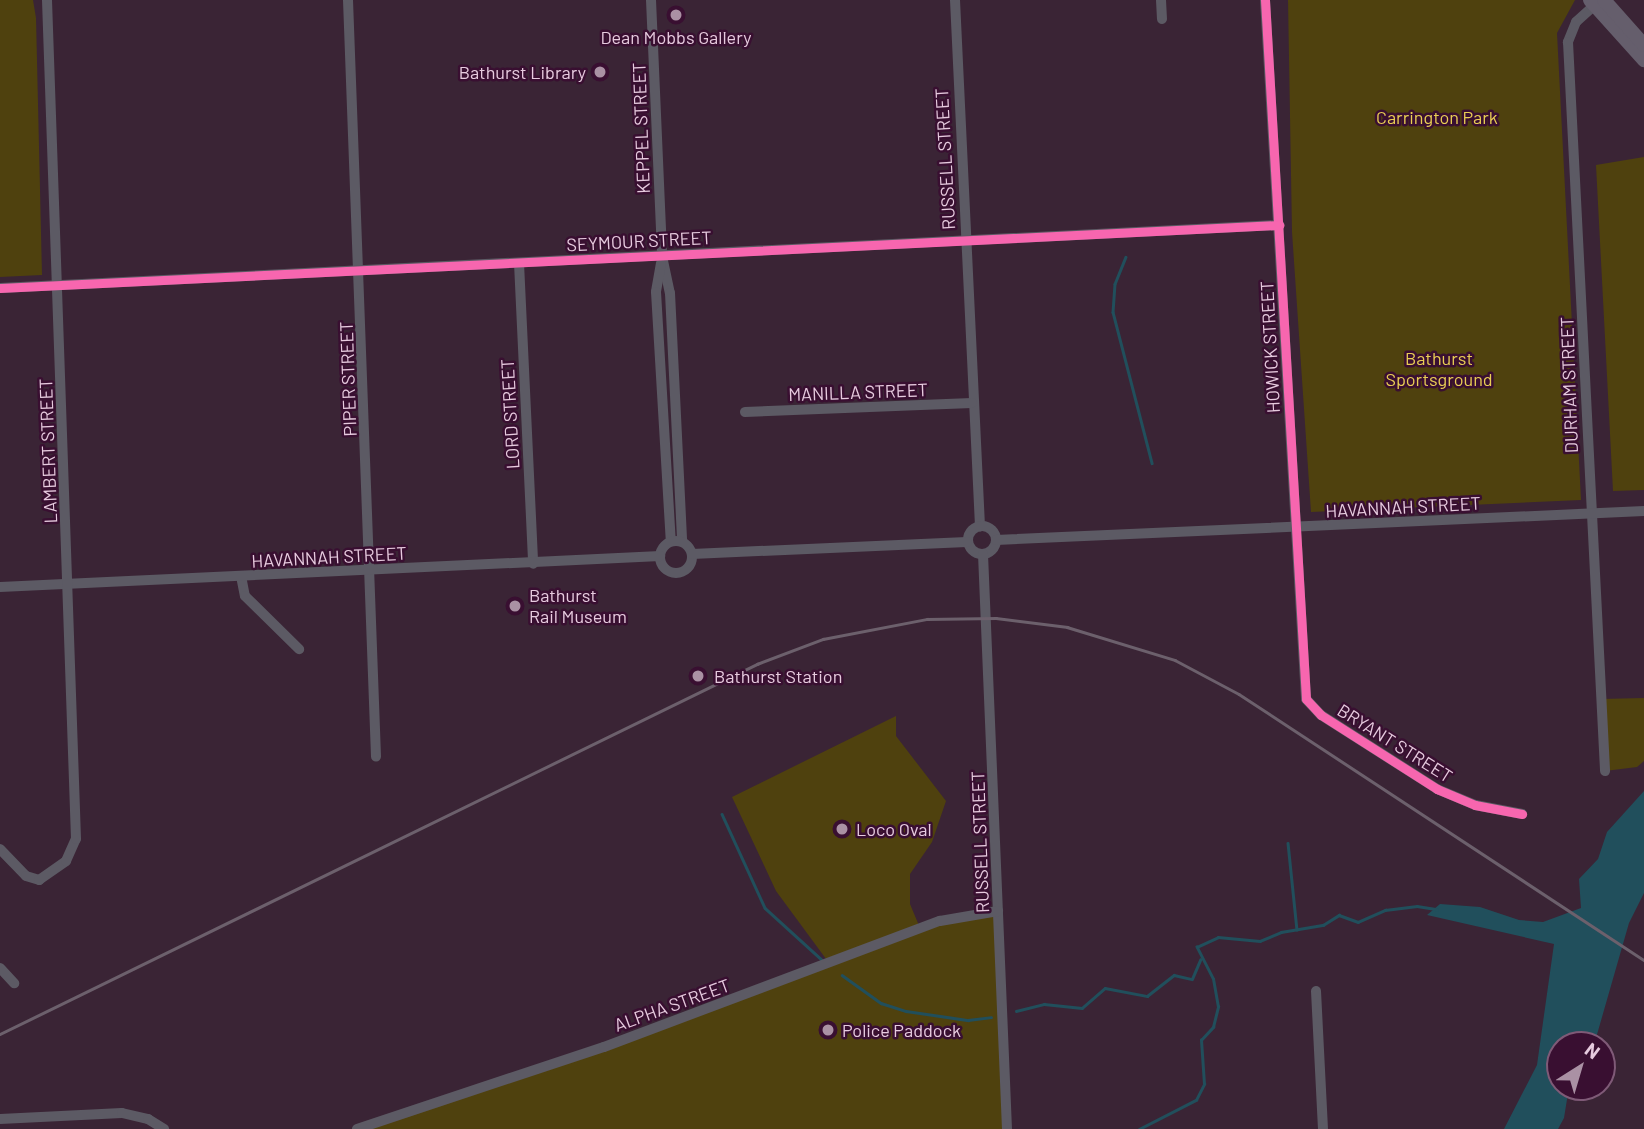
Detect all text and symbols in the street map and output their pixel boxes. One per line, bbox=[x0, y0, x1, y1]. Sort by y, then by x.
marker: Dean Mobbs Gallery bbox=[668, 7, 684, 23]
place label: Dean Mobbs Gallery bbox=[600, 26, 752, 48]
place label: Bathurst Library bbox=[459, 61, 586, 83]
street label: KEPPEL STREET bbox=[628, 62, 654, 194]
marker: Bathurst Library bbox=[592, 64, 608, 80]
street label: RUSSELL STREET bbox=[930, 88, 960, 230]
park label: Carrington Park bbox=[1376, 106, 1498, 128]
street label: SEYMOUR STREET bbox=[566, 226, 712, 256]
street label: HOWICK STREET bbox=[1256, 280, 1284, 414]
street label: DURHAM STREET bbox=[1556, 316, 1582, 454]
street label: PIPER STREET bbox=[335, 321, 361, 437]
park label: Bathurst Sportsground bbox=[1385, 348, 1493, 390]
street label: LORD STREET bbox=[496, 358, 524, 470]
street label: LAMBERT STREET bbox=[35, 378, 61, 524]
street label: MANILLA STREET bbox=[788, 379, 928, 405]
street label: HAVANNAH STREET bbox=[1325, 492, 1481, 522]
street label: HAVANNAH STREET bbox=[251, 542, 407, 572]
place label: Bathurst Rail Museum bbox=[529, 585, 627, 628]
marker: Bathurst Rail Museum bbox=[507, 598, 523, 614]
place label: Bathurst Station bbox=[714, 665, 842, 687]
marker: Bathurst Station bbox=[688, 666, 708, 686]
street label: BRYANT STREET bbox=[1334, 699, 1456, 787]
street label: RUSSELL STREET bbox=[967, 771, 993, 913]
place label: Loco Oval bbox=[856, 818, 932, 840]
marker: Loco Oval bbox=[834, 821, 850, 837]
street label: ALPHA STREET bbox=[611, 974, 733, 1036]
place label: Police Paddock bbox=[842, 1019, 961, 1041]
marker: Police Paddock bbox=[820, 1022, 836, 1038]
north arrow bbox=[1546, 1031, 1616, 1101]
text: N bbox=[1581, 1037, 1605, 1063]

